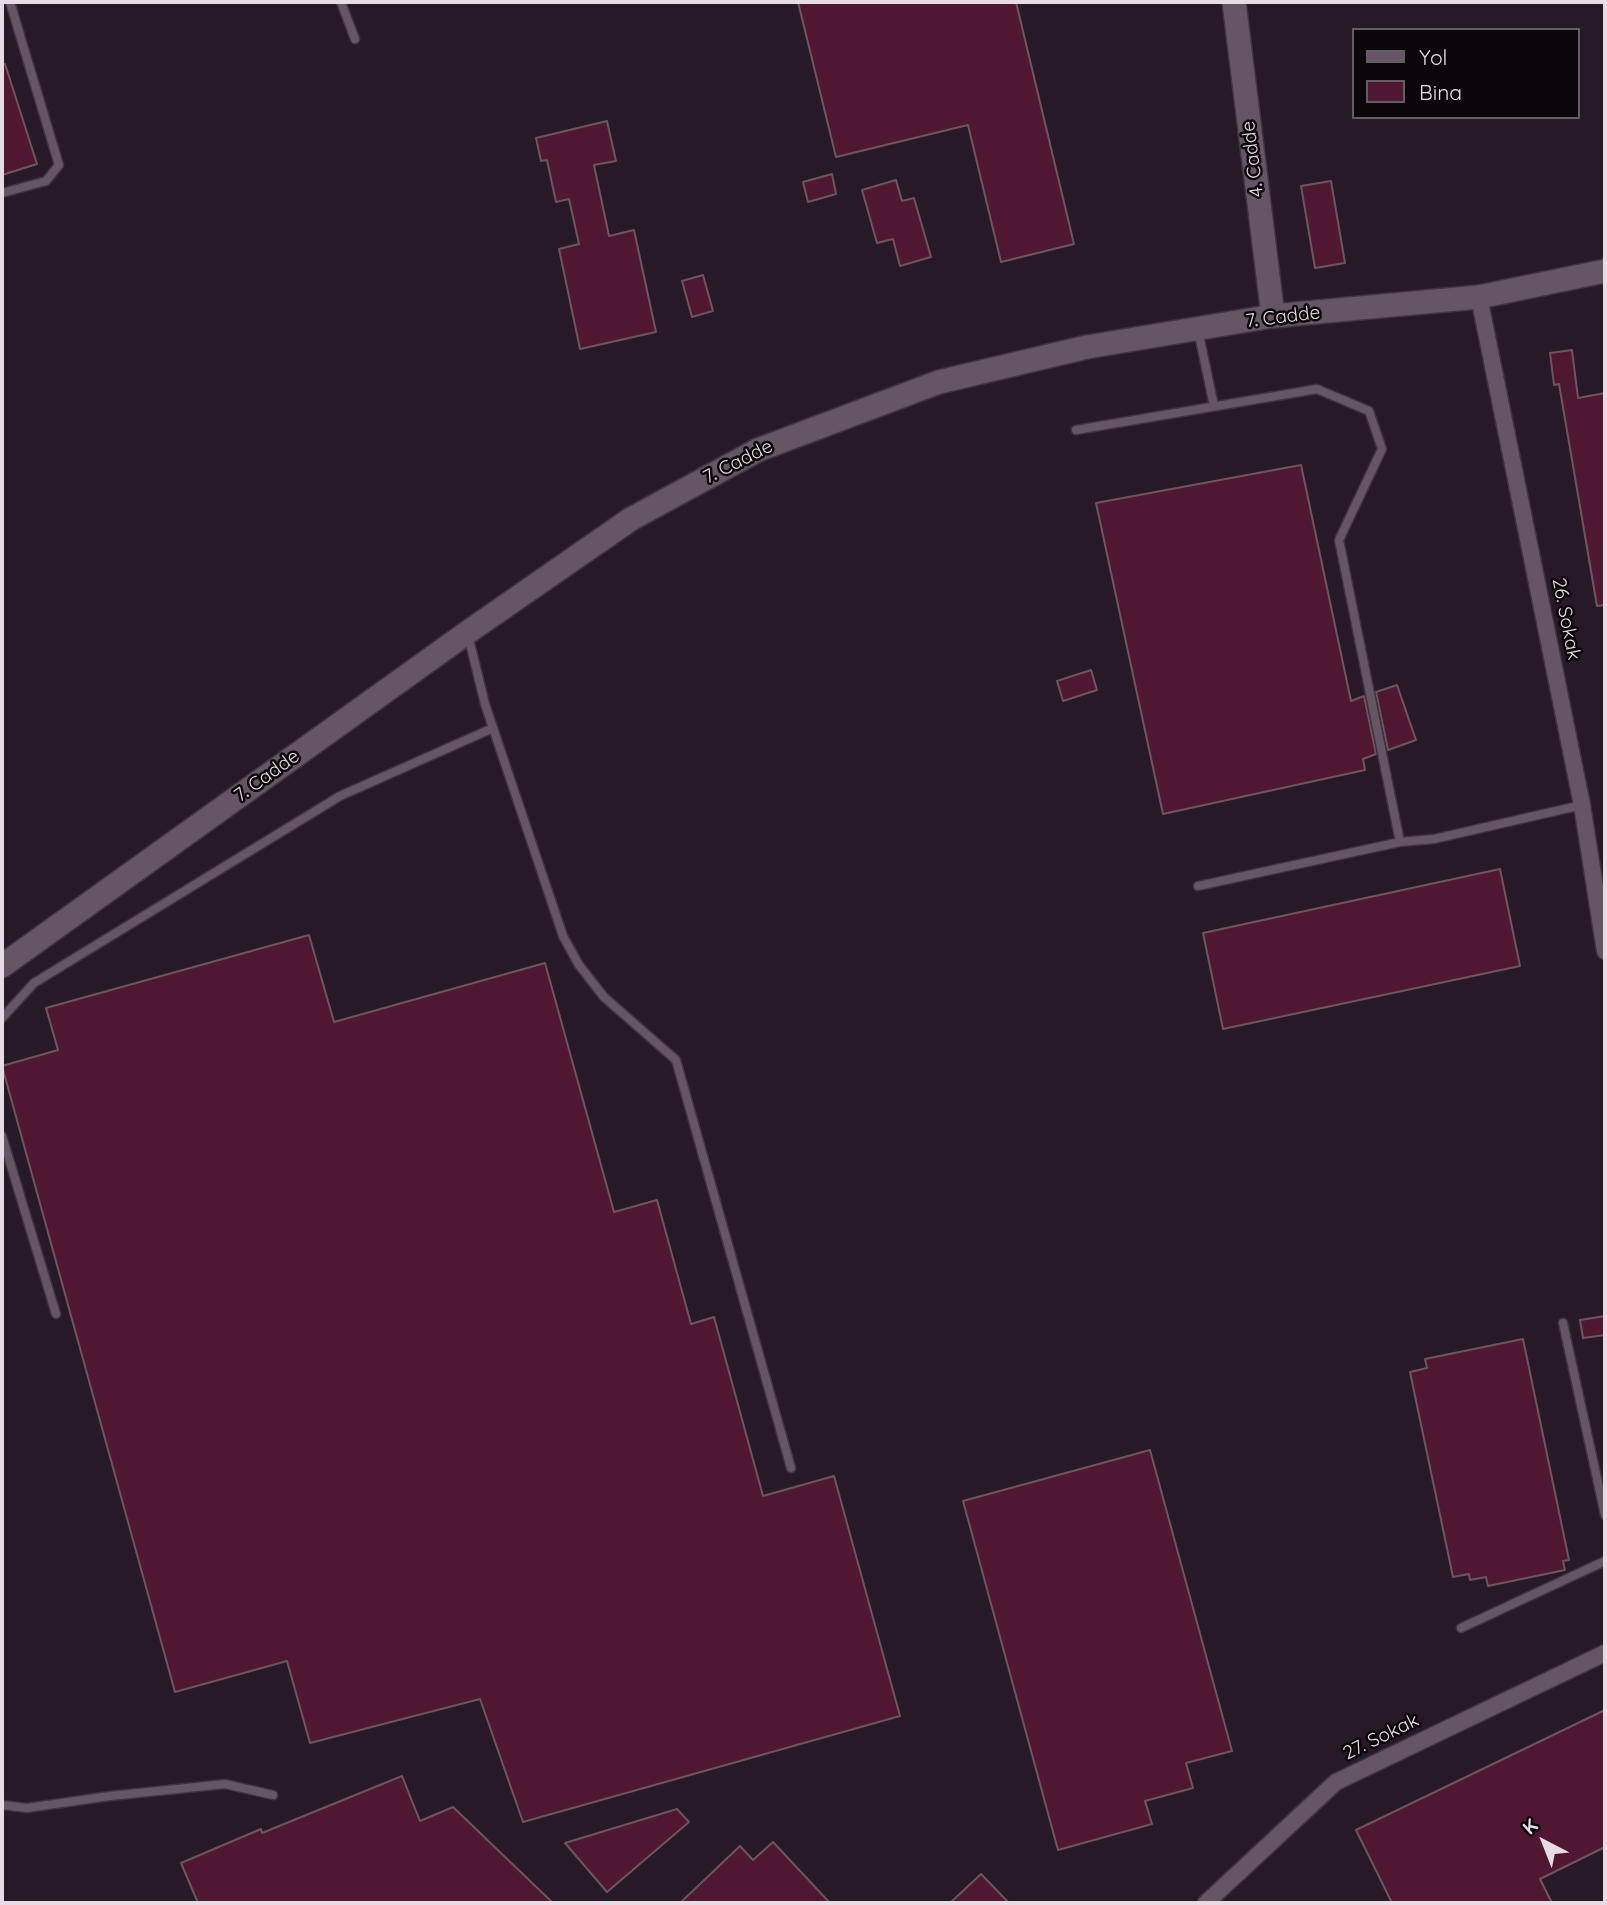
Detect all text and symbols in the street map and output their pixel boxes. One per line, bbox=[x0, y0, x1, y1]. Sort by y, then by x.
legend bbox=[1352, 28, 1579, 119]
text: Yol bbox=[1419, 44, 1447, 70]
text: Bina bbox=[1419, 79, 1462, 105]
street label: 4. Cadde bbox=[1237, 120, 1269, 198]
street label: 7. Cadde bbox=[1244, 301, 1322, 333]
street label: 7. Cadde bbox=[699, 435, 777, 489]
street label: 26. Sokak bbox=[1547, 576, 1585, 662]
street label: 7. Cadde bbox=[230, 745, 304, 807]
street label: 27. Sokak bbox=[1339, 1709, 1423, 1765]
north arrow bbox=[1509, 1807, 1579, 1877]
text: K bbox=[1517, 1813, 1543, 1839]

